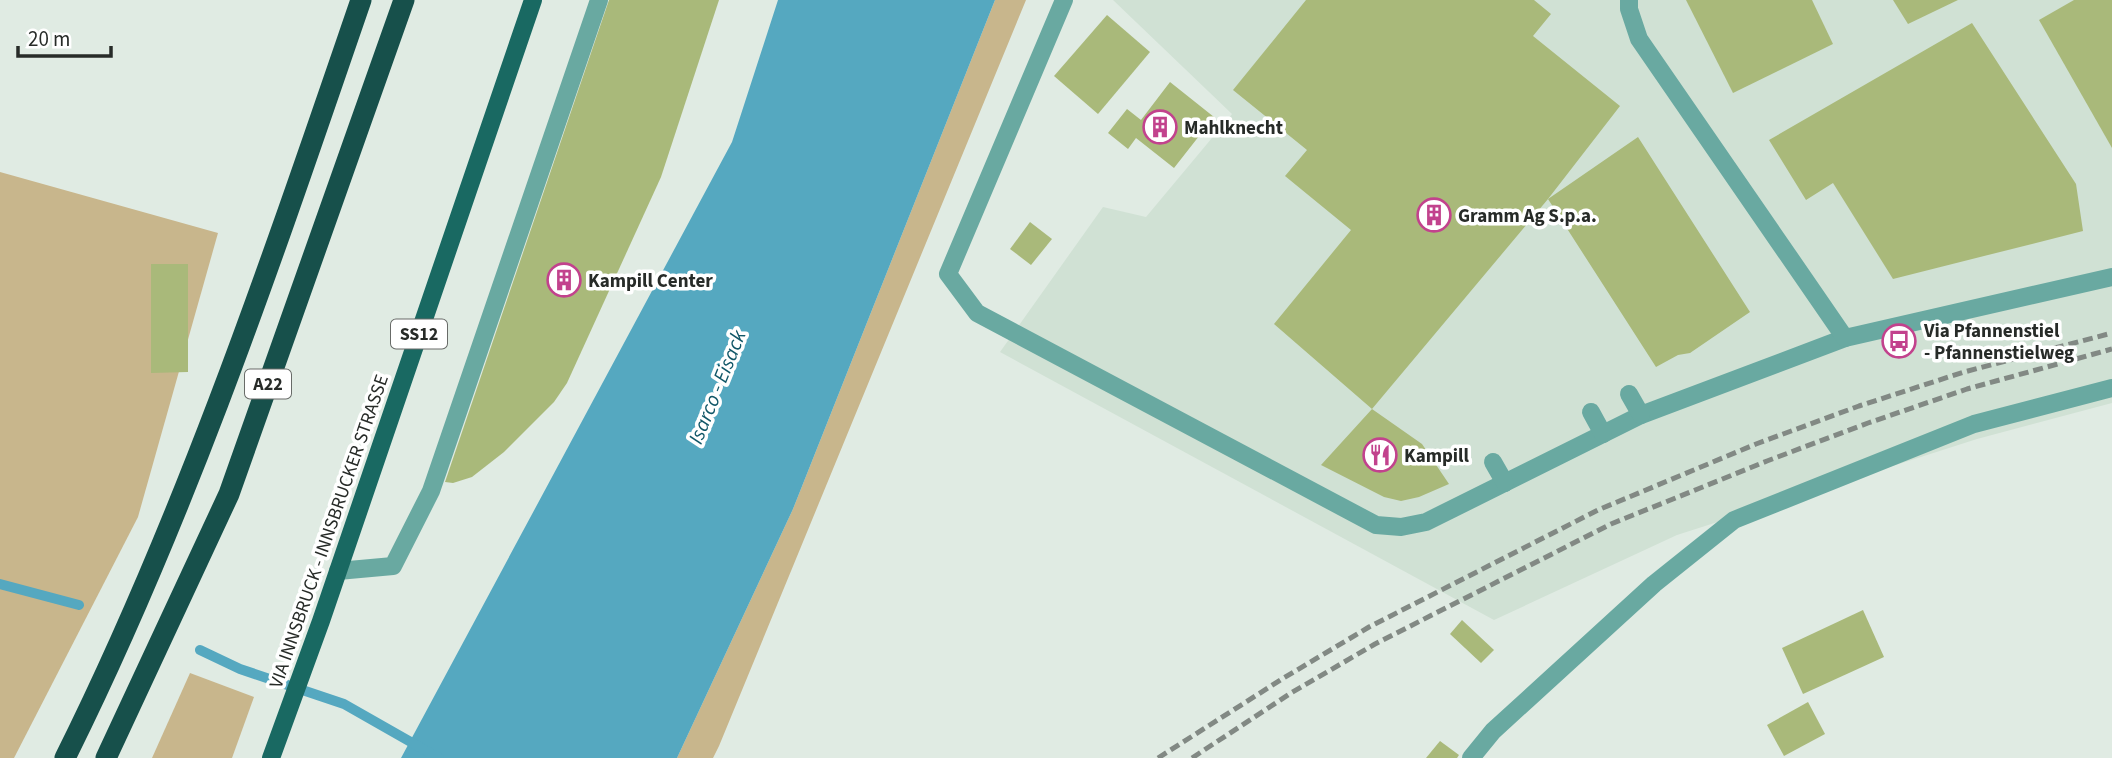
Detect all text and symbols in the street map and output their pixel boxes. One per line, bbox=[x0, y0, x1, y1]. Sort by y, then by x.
scale bar bbox=[18, 14, 110, 58]
text: 20 m bbox=[28, 24, 70, 54]
building icon: Mahlknecht bbox=[1141, 108, 1179, 146]
place label: Mahlknecht bbox=[1184, 115, 1283, 142]
building icon: Gramm Ag S.p.a. bbox=[1415, 196, 1453, 234]
place label: Gramm Ag S.p.a. bbox=[1458, 203, 1597, 230]
building icon: Kampill Center bbox=[545, 261, 583, 299]
place label: Kampill Center bbox=[588, 268, 713, 295]
place label: Via Pfannenstiel - Pfannenstielweg bbox=[1923, 318, 2074, 367]
road number: SS12 bbox=[391, 320, 447, 348]
bus stop icon: Via Pfannenstiel - Pfannenstielweg bbox=[1880, 322, 1918, 360]
water label: Isarco - Eisack bbox=[681, 325, 754, 449]
road number: A22 bbox=[245, 370, 291, 398]
street label: VIA INNSBRUCK - INNSBRUCKER STRASSE bbox=[263, 371, 396, 692]
restaurant icon: Kampill bbox=[1361, 436, 1399, 474]
place label: Kampill bbox=[1404, 443, 1470, 470]

